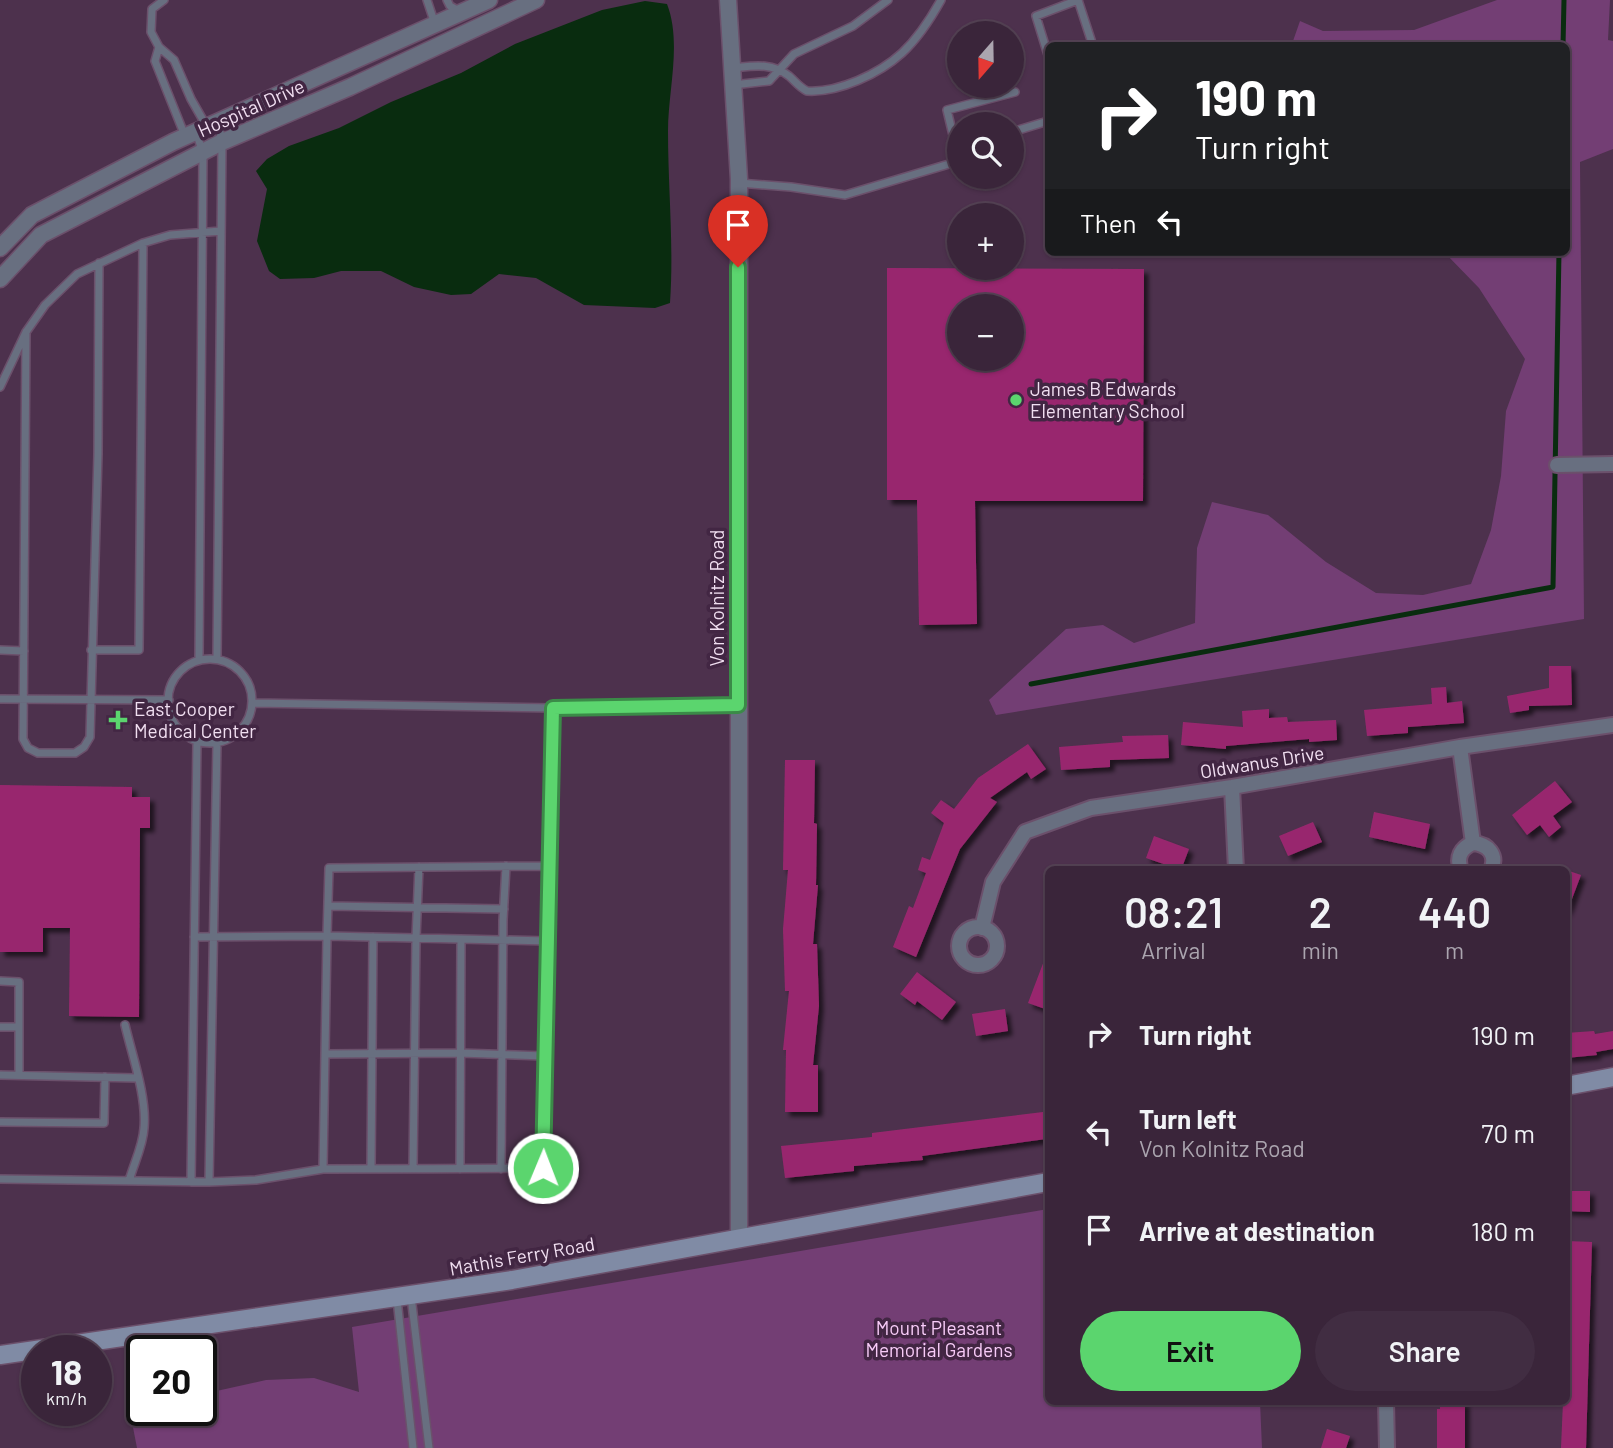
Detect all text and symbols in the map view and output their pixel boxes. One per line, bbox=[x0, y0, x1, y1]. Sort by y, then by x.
north arrow bbox=[947, 21, 1024, 98]
map controls bbox=[947, 21, 1024, 371]
text: 190 m bbox=[1195, 67, 1317, 126]
icon: right bbox=[1080, 70, 1171, 161]
street label: Hospital Drive bbox=[194, 74, 308, 141]
button: search bbox=[947, 112, 1024, 189]
text: Turn right bbox=[1195, 127, 1330, 165]
pin bbox=[708, 195, 768, 267]
button: + bbox=[947, 203, 1024, 280]
icon: left bbox=[1151, 203, 1189, 241]
icon: arrive bbox=[719, 206, 757, 244]
text: Then bbox=[1080, 207, 1137, 238]
button: − bbox=[947, 294, 1024, 371]
place label: James B Edwards Elementary School bbox=[1030, 377, 1185, 422]
marker: James B Edwards Elementary School bbox=[1008, 392, 1024, 408]
street label: Von Kolnitz Road bbox=[705, 530, 728, 666]
place label: East Cooper Medical Center bbox=[134, 697, 256, 742]
marker: East Cooper Medical Center bbox=[108, 710, 128, 730]
street label: Oldwanus Drive bbox=[1198, 740, 1326, 783]
text: 08:21 bbox=[1124, 886, 1223, 936]
text: 2 bbox=[1309, 886, 1332, 936]
text: 440 bbox=[1418, 886, 1491, 936]
text: Arrival bbox=[1141, 936, 1206, 964]
text: min bbox=[1302, 936, 1339, 964]
text: m bbox=[1445, 936, 1464, 964]
icon: right bbox=[1080, 1015, 1118, 1053]
text: Turn right bbox=[1139, 1019, 1252, 1050]
text: 190 m bbox=[1471, 1019, 1535, 1050]
text: Turn left bbox=[1139, 1103, 1237, 1134]
icon: left bbox=[1080, 1113, 1118, 1151]
text: 70 m bbox=[1481, 1117, 1535, 1148]
position arrow bbox=[506, 1131, 580, 1205]
text: Von Kolnitz Road bbox=[1139, 1134, 1305, 1162]
icon: arrive bbox=[1080, 1211, 1118, 1249]
text: Arrive at destination bbox=[1139, 1215, 1375, 1246]
text: 180 m bbox=[1471, 1215, 1535, 1246]
street label: Mathis Ferry Road bbox=[447, 1231, 596, 1280]
button: Exit bbox=[1080, 1311, 1301, 1391]
button: Share bbox=[1315, 1311, 1535, 1391]
park label: Mount Pleasant Memorial Gardens bbox=[865, 1316, 1013, 1361]
speed limit sign: 20 bbox=[126, 1335, 217, 1426]
text: 18 bbox=[51, 1350, 82, 1392]
text: km/h bbox=[46, 1387, 87, 1409]

